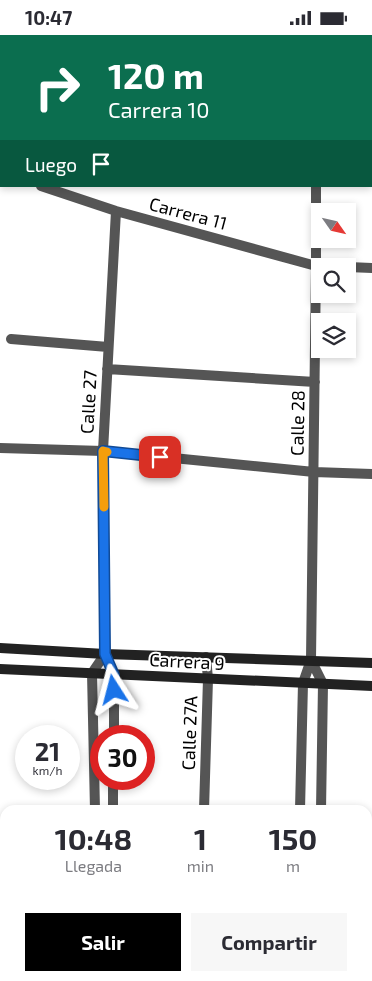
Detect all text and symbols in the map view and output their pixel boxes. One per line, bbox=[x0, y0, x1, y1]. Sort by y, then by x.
text: 10:47 bbox=[25, 6, 72, 29]
text: 120 m bbox=[108, 54, 204, 96]
icon: right bbox=[25, 55, 90, 120]
text: Carrera 10 bbox=[108, 96, 210, 122]
icon: arrive bbox=[87, 150, 115, 178]
text: Luego bbox=[25, 153, 77, 176]
street label: Carrera 11 bbox=[147, 192, 229, 234]
north arrow bbox=[311, 203, 356, 247]
map controls bbox=[311, 203, 356, 358]
button: search bbox=[311, 258, 356, 303]
button: layers bbox=[311, 313, 356, 358]
street label: Calle 27 bbox=[75, 369, 101, 434]
street label: Calle 28 bbox=[285, 390, 309, 456]
pin bbox=[139, 436, 181, 478]
icon: arrive bbox=[146, 443, 174, 471]
street label: Carrera 9 bbox=[149, 648, 225, 674]
position arrow bbox=[87, 663, 139, 715]
street label: Calle 27A bbox=[177, 695, 201, 771]
speed limit sign: 30 bbox=[90, 725, 155, 790]
text: 21 bbox=[35, 736, 60, 766]
text: km/h bbox=[33, 763, 62, 777]
text: 10:48 bbox=[55, 820, 132, 856]
text: 1 bbox=[194, 820, 207, 856]
text: 150 bbox=[269, 820, 317, 856]
text: Llegada bbox=[65, 856, 122, 875]
text: min bbox=[187, 856, 214, 875]
text: m bbox=[286, 856, 300, 875]
button: Salir bbox=[25, 913, 181, 971]
button: Compartir bbox=[191, 913, 347, 971]

